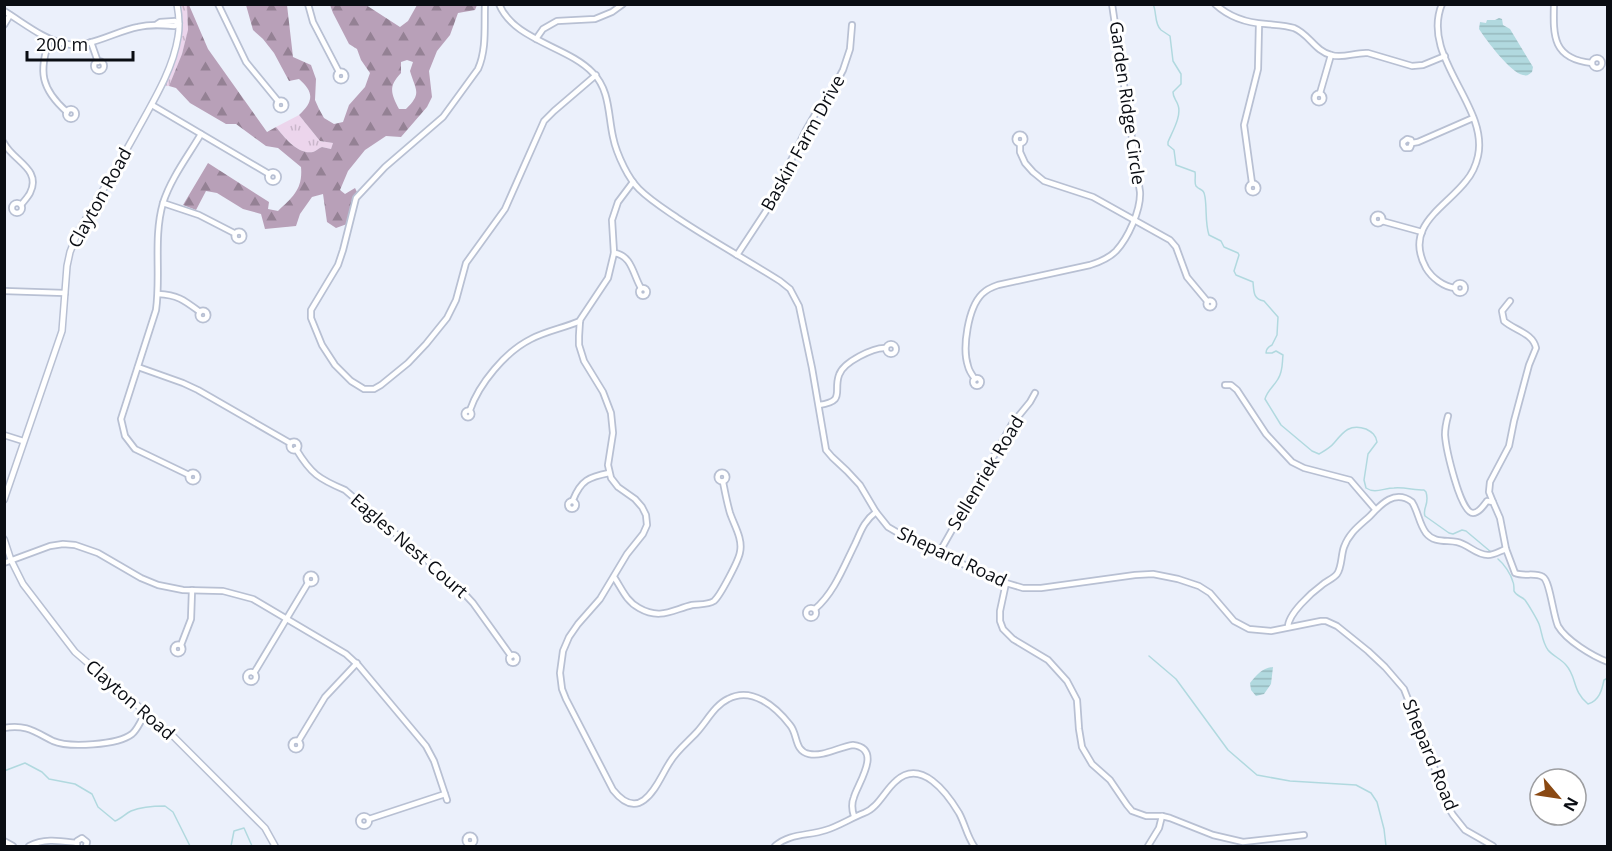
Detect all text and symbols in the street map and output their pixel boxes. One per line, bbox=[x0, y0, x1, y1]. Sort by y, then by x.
street label: Garden Ridge Circle bbox=[1105, 19, 1151, 186]
scale bar bbox=[27, 24, 134, 62]
text: 200 m bbox=[36, 32, 88, 56]
street label: Baskin Farm Drive bbox=[755, 70, 849, 215]
street label: Clayton Road bbox=[62, 143, 136, 252]
street label: Sellenriek Road bbox=[942, 411, 1029, 534]
street label: Eagles Nest Court bbox=[346, 488, 473, 603]
street label: Shepard Road bbox=[894, 520, 1011, 592]
street label: Clayton Road bbox=[81, 654, 180, 745]
street label: Shepard Road bbox=[1398, 695, 1464, 814]
north arrow bbox=[1528, 767, 1588, 827]
text: N bbox=[1558, 793, 1584, 815]

